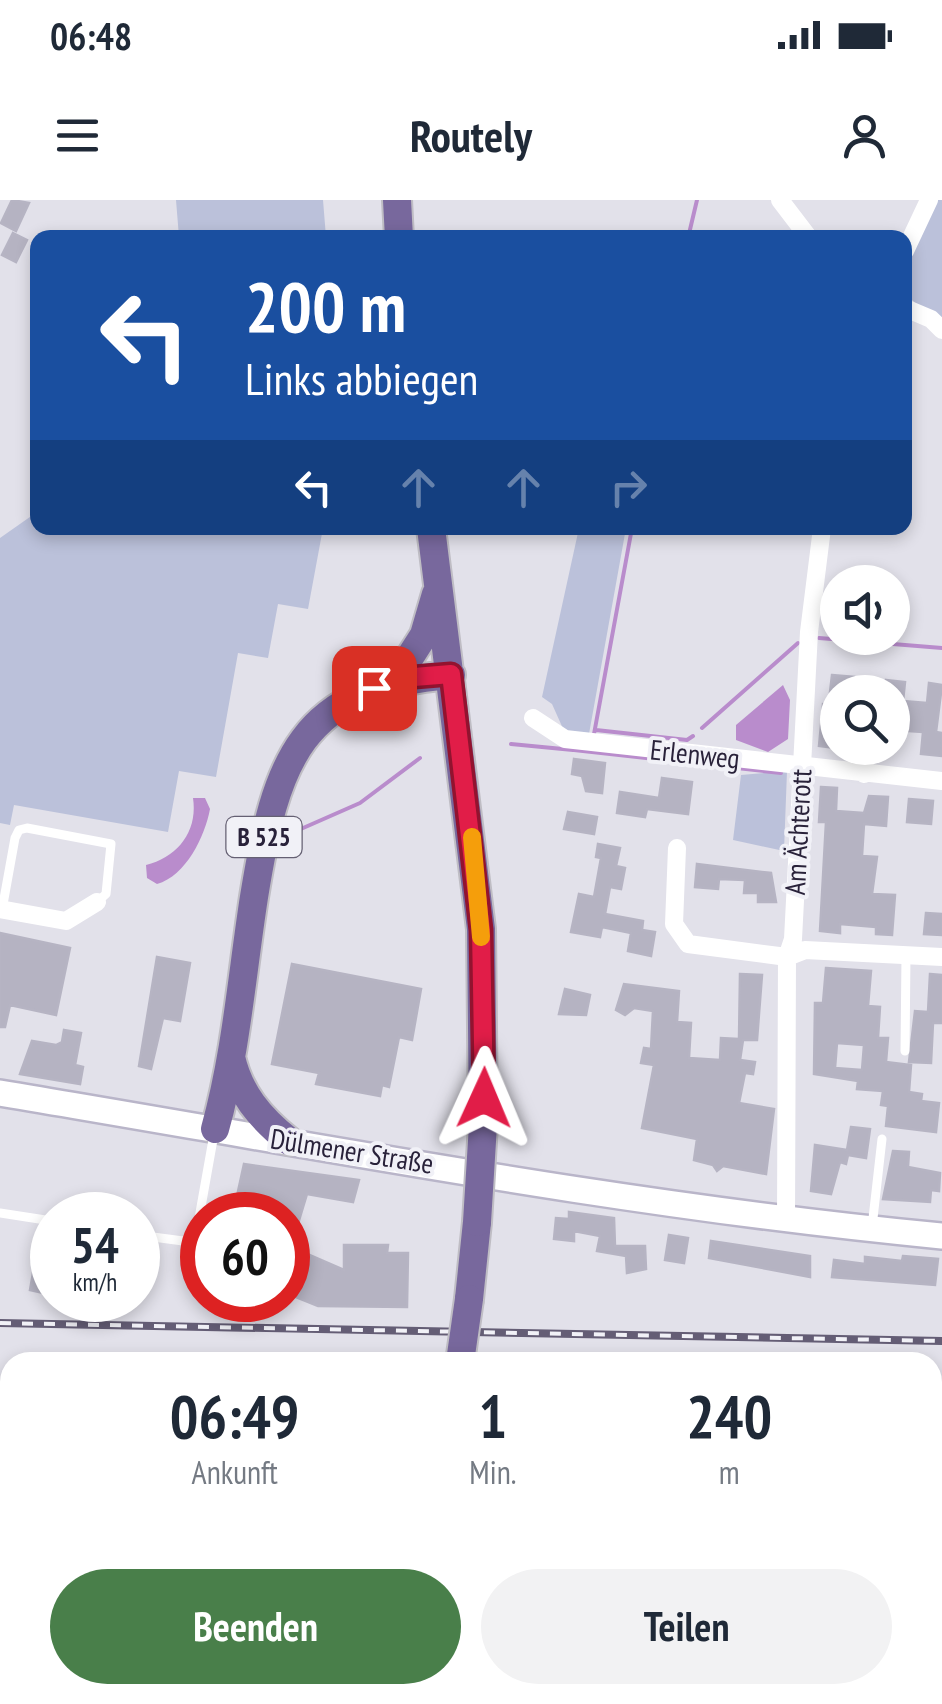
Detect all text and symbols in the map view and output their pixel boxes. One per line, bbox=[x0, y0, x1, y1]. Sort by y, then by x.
text: 06:48 bbox=[50, 11, 132, 60]
text: Routely bbox=[410, 106, 532, 164]
icon: menu bbox=[50, 108, 105, 163]
icon: person bbox=[837, 108, 892, 163]
text: 200 m bbox=[245, 261, 406, 351]
icon: left bbox=[80, 270, 210, 400]
text: Links abbiegen bbox=[245, 349, 478, 407]
icon: left bbox=[286, 460, 341, 515]
icon: ahead bbox=[391, 460, 446, 515]
icon: ahead bbox=[496, 460, 551, 515]
icon: right bbox=[601, 460, 656, 515]
map controls bbox=[820, 565, 910, 765]
button: sound bbox=[820, 565, 910, 655]
pin bbox=[332, 646, 417, 731]
icon: arrive bbox=[347, 661, 402, 716]
button: search bbox=[820, 675, 910, 765]
street label: Erlenweg bbox=[648, 730, 742, 777]
street label: Am Ächterott bbox=[776, 768, 819, 896]
road number: B 525 bbox=[226, 817, 302, 857]
position arrow bbox=[432, 1046, 536, 1150]
street label: Dülmener Straße bbox=[268, 1119, 436, 1182]
speed limit sign: 60 bbox=[180, 1192, 310, 1322]
text: 54 bbox=[71, 1212, 119, 1277]
text: km/h bbox=[73, 1266, 117, 1298]
text: 06:49 bbox=[170, 1377, 300, 1455]
text: 1 bbox=[479, 1377, 507, 1455]
text: 240 bbox=[686, 1377, 772, 1455]
text: Ankunft bbox=[192, 1451, 278, 1493]
text: Min. bbox=[469, 1451, 516, 1493]
text: m bbox=[719, 1451, 740, 1493]
button: Beenden bbox=[50, 1569, 461, 1684]
button: Teilen bbox=[481, 1569, 892, 1684]

